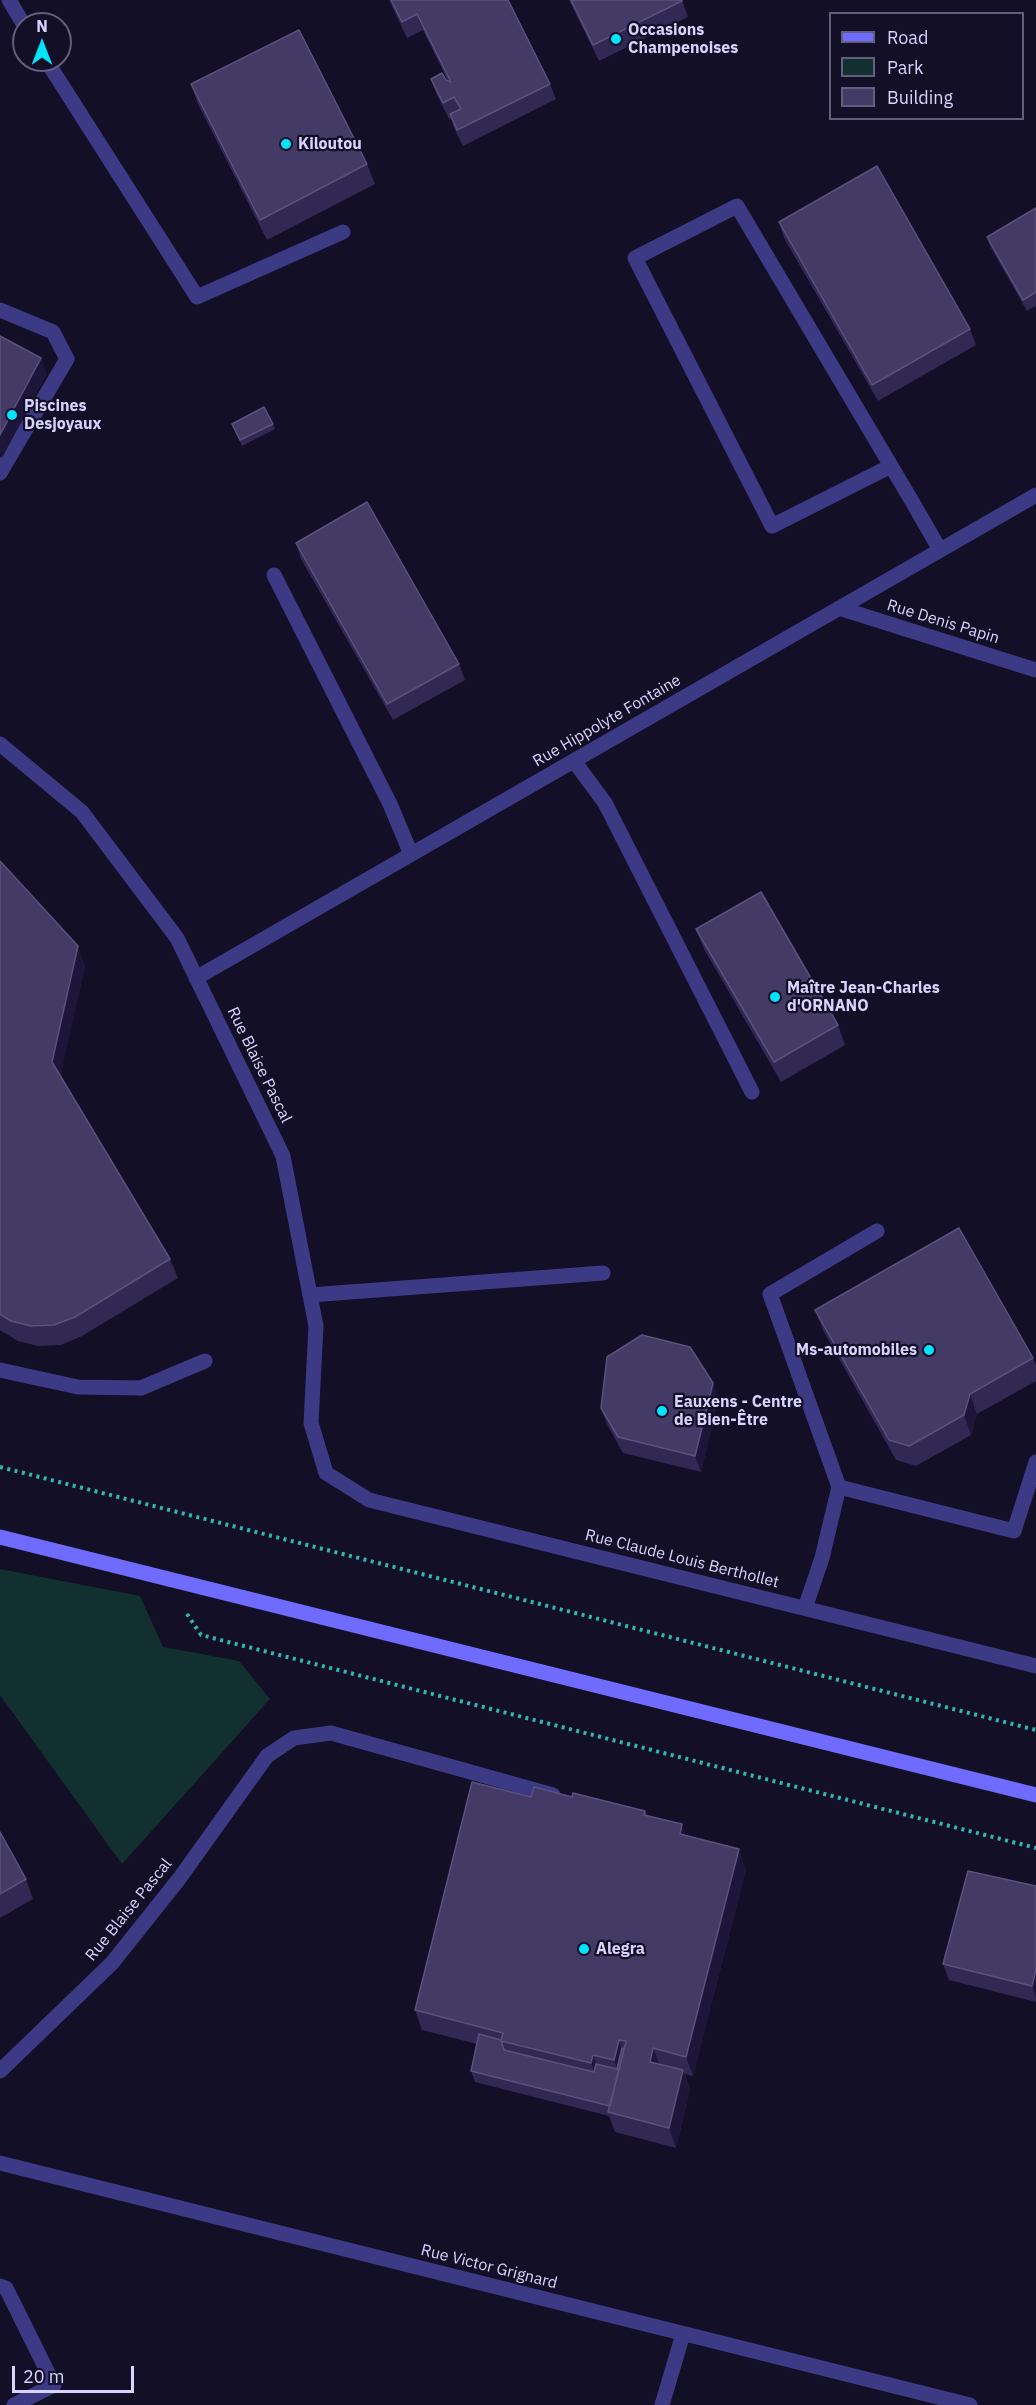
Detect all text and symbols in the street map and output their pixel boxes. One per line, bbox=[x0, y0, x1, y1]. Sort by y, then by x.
north arrow bbox=[12, 12, 72, 72]
legend bbox=[829, 12, 1024, 120]
text: N bbox=[36, 16, 48, 36]
place label: Occasions Champenoises bbox=[628, 20, 738, 58]
text: Road bbox=[887, 26, 928, 49]
marker: Occasions Champenoises bbox=[609, 32, 623, 46]
text: Park bbox=[887, 56, 923, 79]
text: Building bbox=[887, 86, 953, 109]
place label: Kiloutou bbox=[298, 134, 362, 154]
marker: Kiloutou bbox=[279, 137, 293, 151]
place label: Piscines Desjoyaux bbox=[24, 396, 102, 434]
marker: Piscines Desjoyaux bbox=[5, 408, 19, 422]
street label: Rue Denis Papin bbox=[884, 596, 1002, 648]
street label: Rue Hippolyte Fontaine bbox=[530, 671, 684, 771]
place label: Maître Jean-Charles d'ORNANO bbox=[787, 978, 940, 1016]
marker: Maître Jean-Charles d'ORNANO bbox=[768, 990, 782, 1004]
street label: Rue Blaise Pascal bbox=[223, 1004, 295, 1126]
place label: Ms-automobiles bbox=[796, 1340, 917, 1360]
marker: Ms-automobiles bbox=[922, 1343, 936, 1357]
place label: Eauxens - Centre de Bien-Être bbox=[674, 1392, 802, 1430]
marker: Eauxens - Centre de Bien-Être bbox=[655, 1404, 669, 1418]
street label: Rue Claude Louis Berthollet bbox=[583, 1526, 781, 1592]
street label: Rue Blaise Pascal bbox=[82, 1855, 176, 1965]
place label: Alegra bbox=[596, 1939, 645, 1959]
marker: Alegra bbox=[577, 1942, 591, 1956]
street label: Rue Victor Grignard bbox=[419, 2241, 559, 2293]
scale bar bbox=[15, 2354, 136, 2392]
text: 20 m bbox=[23, 2365, 65, 2388]

